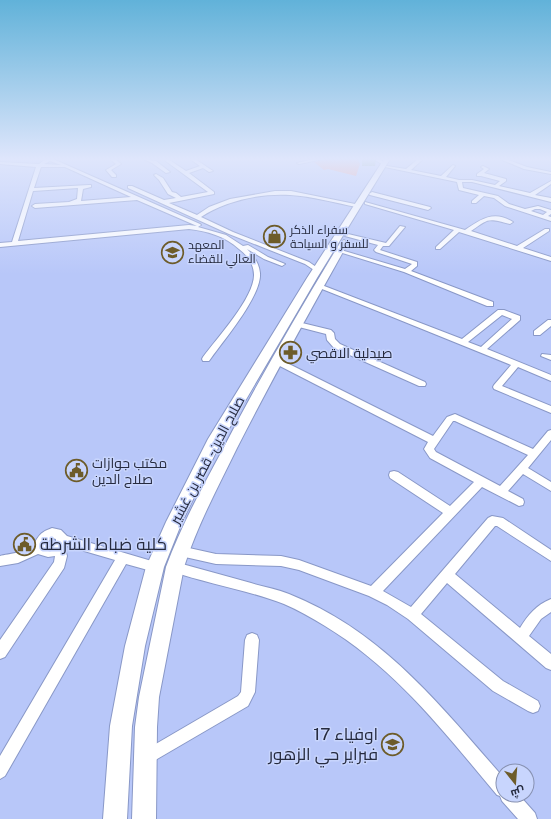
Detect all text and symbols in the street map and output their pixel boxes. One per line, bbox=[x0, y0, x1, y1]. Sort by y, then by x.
place label: سفراء الذكر للسفر و السياحة bbox=[289, 223, 368, 251]
shop icon: سفراء الذكر للسفر و السياحة bbox=[261, 224, 287, 250]
place label: المعهد العالي للقضاء bbox=[188, 238, 256, 269]
school or university icon: المعهد العالي للقضاء bbox=[160, 239, 186, 265]
pharmacy icon: صيدلية الاقصي bbox=[277, 340, 303, 366]
place label: صيدلية الاقصي bbox=[306, 345, 393, 364]
street label: صلاح الدين - قصر بن غشير bbox=[166, 393, 248, 528]
place label: مكتب جوازات صلاح الدين bbox=[92, 455, 167, 488]
public building icon: مكتب جوازات صلاح الدين bbox=[64, 458, 90, 484]
public building icon: كلية ضباط الشرطة bbox=[12, 531, 38, 557]
place label: كلية ضباط الشرطة bbox=[40, 534, 167, 555]
place label: اوفياء 17 فبراير حي الزهور bbox=[267, 724, 378, 768]
school or university icon: اوفياء 17 فبراير حي الزهور bbox=[380, 731, 406, 757]
north arrow bbox=[495, 763, 535, 803]
text: ش bbox=[509, 784, 526, 800]

